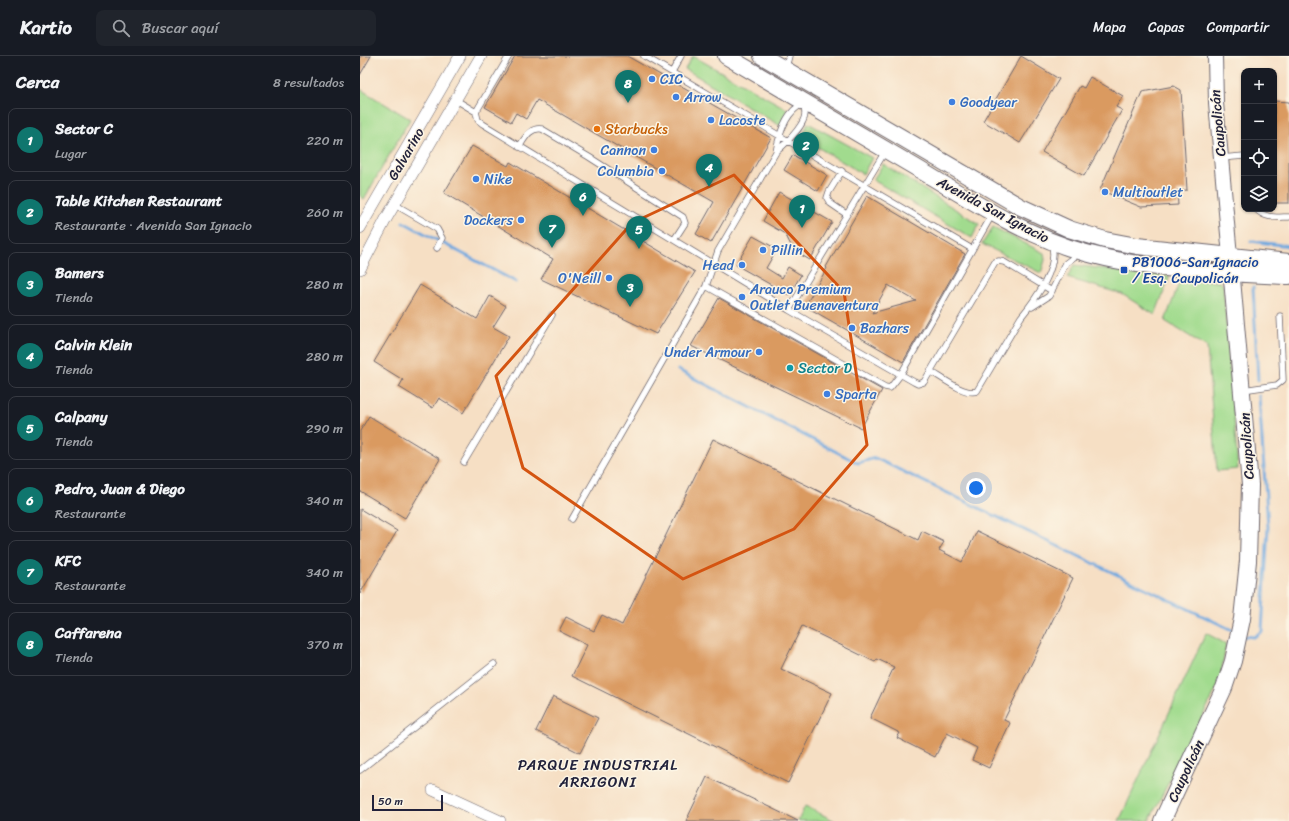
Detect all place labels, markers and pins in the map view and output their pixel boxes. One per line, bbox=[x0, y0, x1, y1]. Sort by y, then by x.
place label: CIC bbox=[660, 67, 683, 92]
pin: 8 bbox=[615, 70, 641, 103]
marker: CIC bbox=[647, 74, 657, 84]
place label: Arrow bbox=[683, 85, 722, 110]
place label: Goodyear bbox=[960, 90, 1018, 115]
marker: Arrow bbox=[671, 92, 681, 102]
marker: Goodyear bbox=[947, 97, 957, 107]
place label: Lacoste bbox=[719, 108, 766, 133]
marker: Lacoste bbox=[706, 115, 716, 125]
place label: Starbucks bbox=[605, 117, 668, 142]
marker: Starbucks bbox=[592, 124, 602, 134]
pin: 2 bbox=[793, 132, 819, 165]
place label: Cannon bbox=[600, 138, 646, 163]
marker: Cannon bbox=[649, 145, 659, 155]
pin: 4 bbox=[696, 154, 722, 187]
place label: Columbia bbox=[598, 159, 654, 184]
marker: Columbia bbox=[657, 166, 667, 176]
place label: Nike bbox=[484, 167, 512, 192]
marker: Nike bbox=[471, 174, 481, 184]
place label: Multioutlet bbox=[1113, 180, 1183, 205]
pin: 6 bbox=[570, 183, 596, 216]
marker: Multioutlet bbox=[1100, 187, 1110, 197]
pin: 1 bbox=[789, 195, 815, 228]
place label: Dockers bbox=[464, 208, 514, 233]
marker: Dockers bbox=[516, 215, 526, 225]
pin: 7 bbox=[539, 215, 565, 248]
pin: 5 bbox=[626, 216, 652, 249]
place label: Pillin bbox=[771, 238, 803, 263]
marker: Pillin bbox=[758, 245, 768, 255]
place label: PB1006-San Ignacio / Esq. Caupolicán bbox=[1132, 250, 1259, 291]
place label: Head bbox=[702, 253, 736, 278]
marker: Head bbox=[737, 260, 747, 270]
marker: PB1006-San Ignacio / Esq. Caupolicán bbox=[1119, 265, 1129, 275]
place label: O'Neill bbox=[558, 266, 602, 291]
marker: O'Neill bbox=[604, 273, 614, 283]
pin: 3 bbox=[617, 274, 643, 307]
place label: Arauco Premium Outlet Buenaventura bbox=[749, 277, 879, 318]
marker: Arauco Premium Outlet Buenaventura bbox=[737, 292, 747, 302]
place label: Bazhars bbox=[860, 316, 910, 341]
marker: Bazhars bbox=[847, 323, 857, 333]
place label: Under Armour bbox=[664, 340, 752, 365]
marker: Under Armour bbox=[754, 347, 764, 357]
place label: Sector D bbox=[798, 356, 853, 381]
marker: Sector D bbox=[785, 363, 795, 373]
place label: Sparta bbox=[835, 382, 878, 407]
marker: Sparta bbox=[822, 389, 832, 399]

